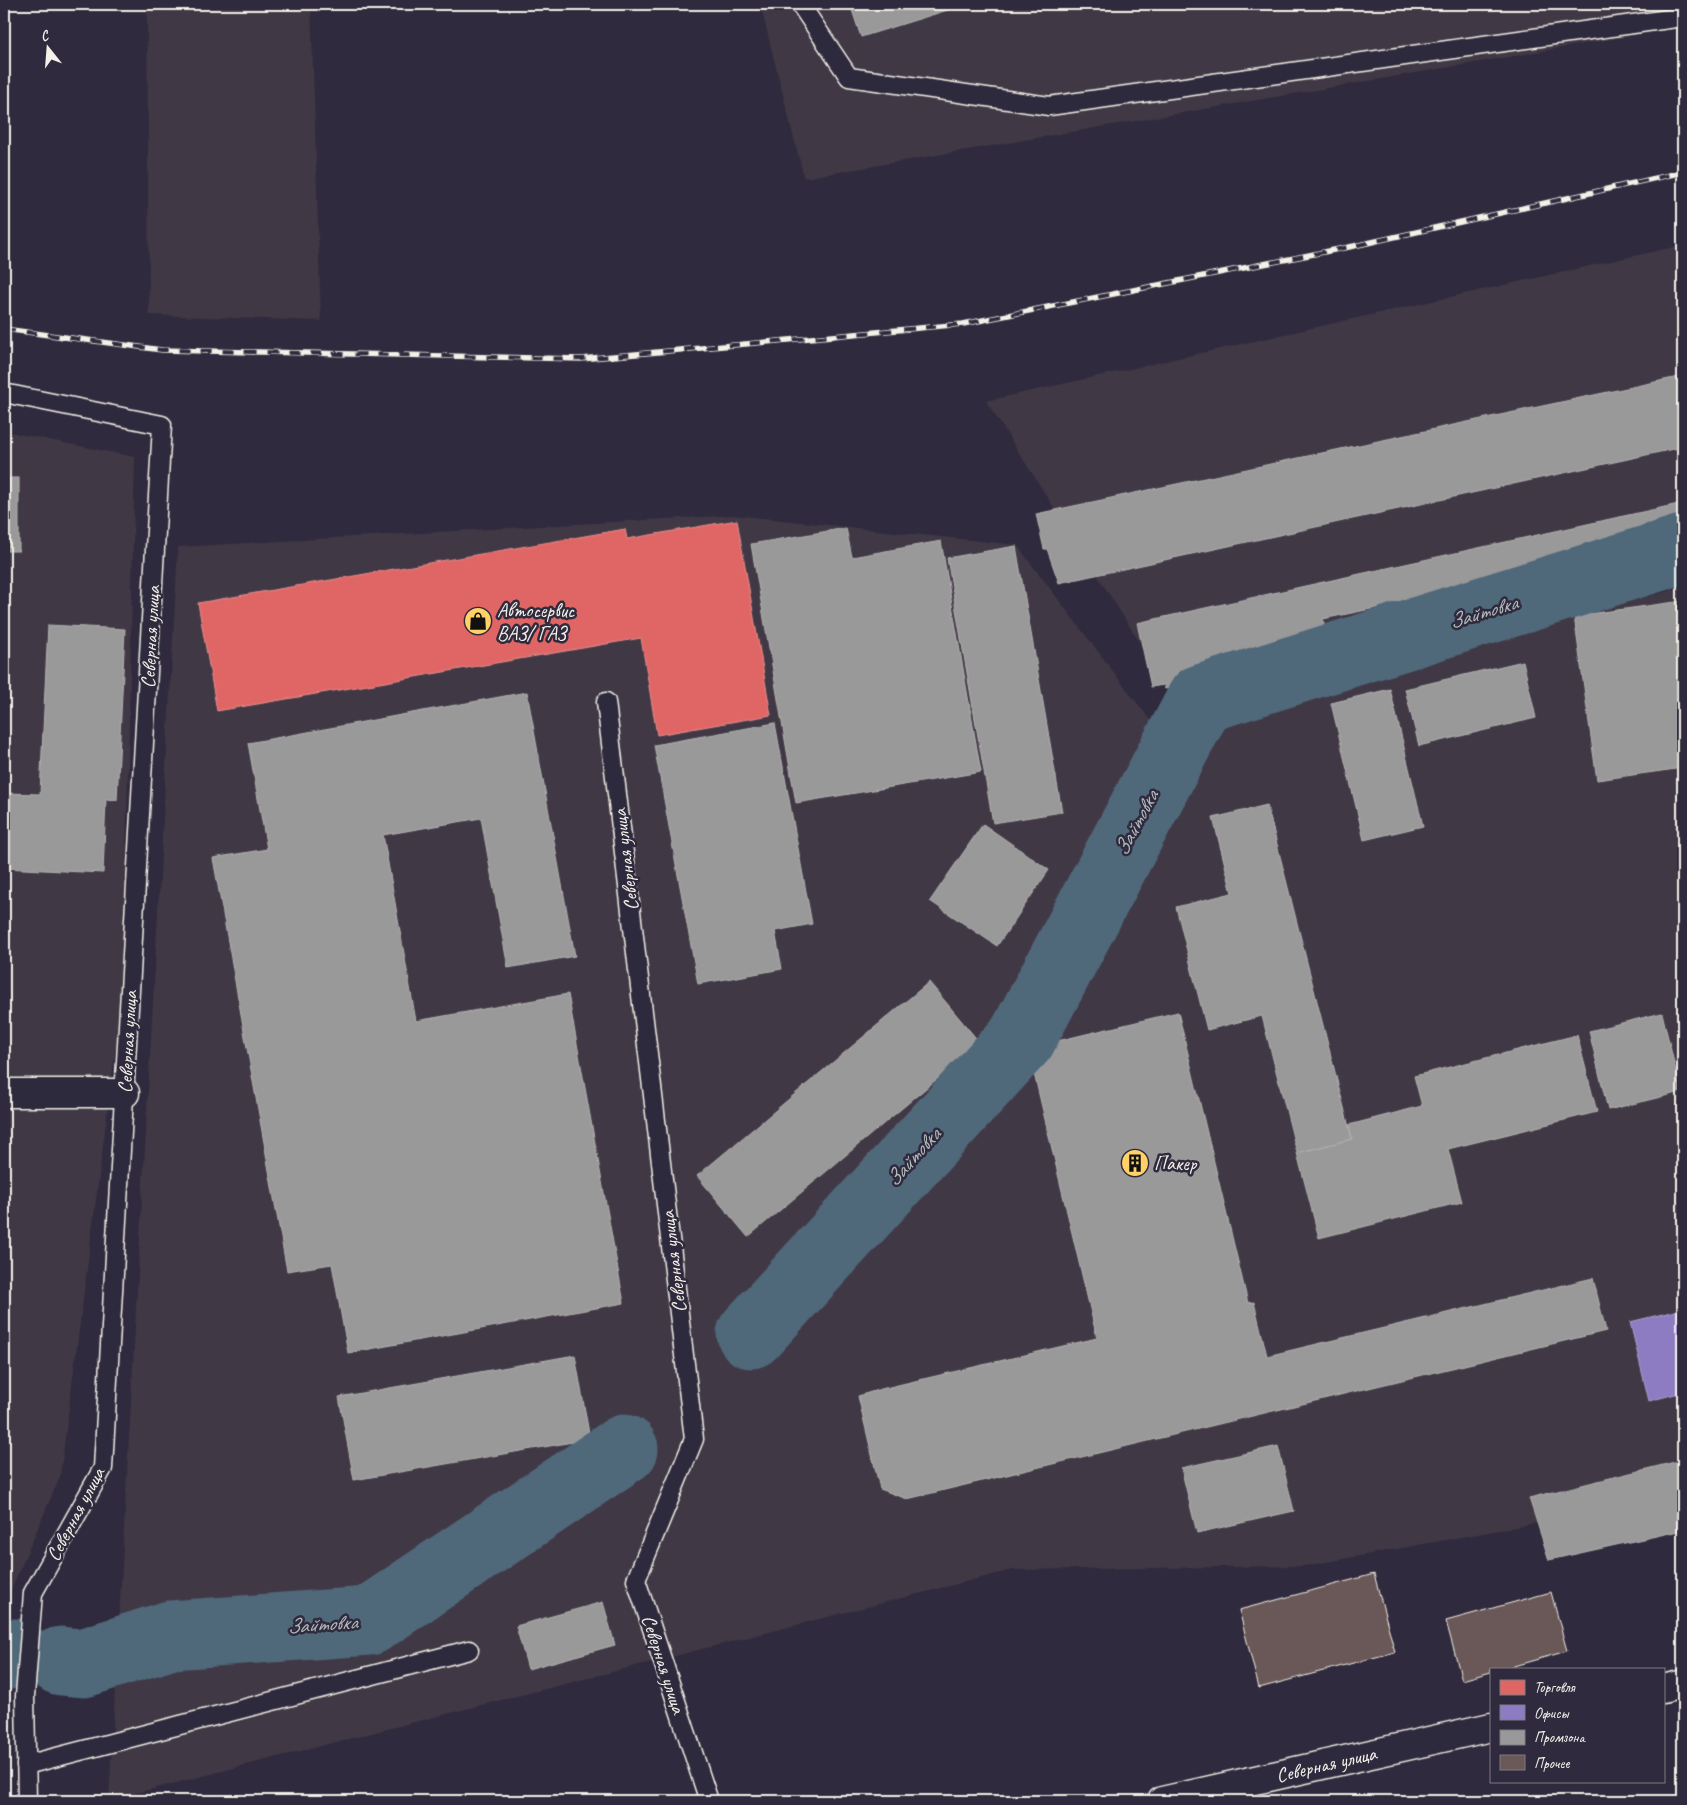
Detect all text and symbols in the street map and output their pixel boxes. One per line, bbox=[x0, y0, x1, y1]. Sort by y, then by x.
north arrow bbox=[22, 22, 72, 72]
text: С bbox=[39, 26, 52, 45]
street label: Северная улица bbox=[135, 584, 166, 689]
water label: Зайтовка bbox=[1446, 589, 1523, 635]
place label: Автосервис ВАЗ/ ГАЗ bbox=[497, 598, 575, 646]
shop icon: Автосервис ВАЗ/ ГАЗ bbox=[463, 606, 493, 636]
water label: Зайтовка bbox=[1108, 784, 1165, 860]
street label: Северная улица bbox=[607, 806, 644, 912]
street label: Северная улица bbox=[112, 989, 143, 1094]
water label: Зайтовка bbox=[880, 1120, 948, 1192]
building icon: Пакер bbox=[1120, 1148, 1150, 1178]
place label: Пакер bbox=[1154, 1151, 1198, 1176]
street label: Северная улица bbox=[655, 1208, 692, 1314]
street label: Северная улица bbox=[40, 1462, 111, 1565]
water label: Зайтовка bbox=[286, 1608, 360, 1639]
street label: Северная улица bbox=[636, 1612, 692, 1718]
legend bbox=[1490, 1668, 1664, 1782]
text: Торговля bbox=[1534, 1678, 1577, 1697]
text: Офисы bbox=[1534, 1704, 1569, 1723]
text: Промзона bbox=[1534, 1728, 1586, 1747]
street label: Северная улица bbox=[1274, 1741, 1380, 1788]
text: Прочее bbox=[1534, 1754, 1570, 1773]

